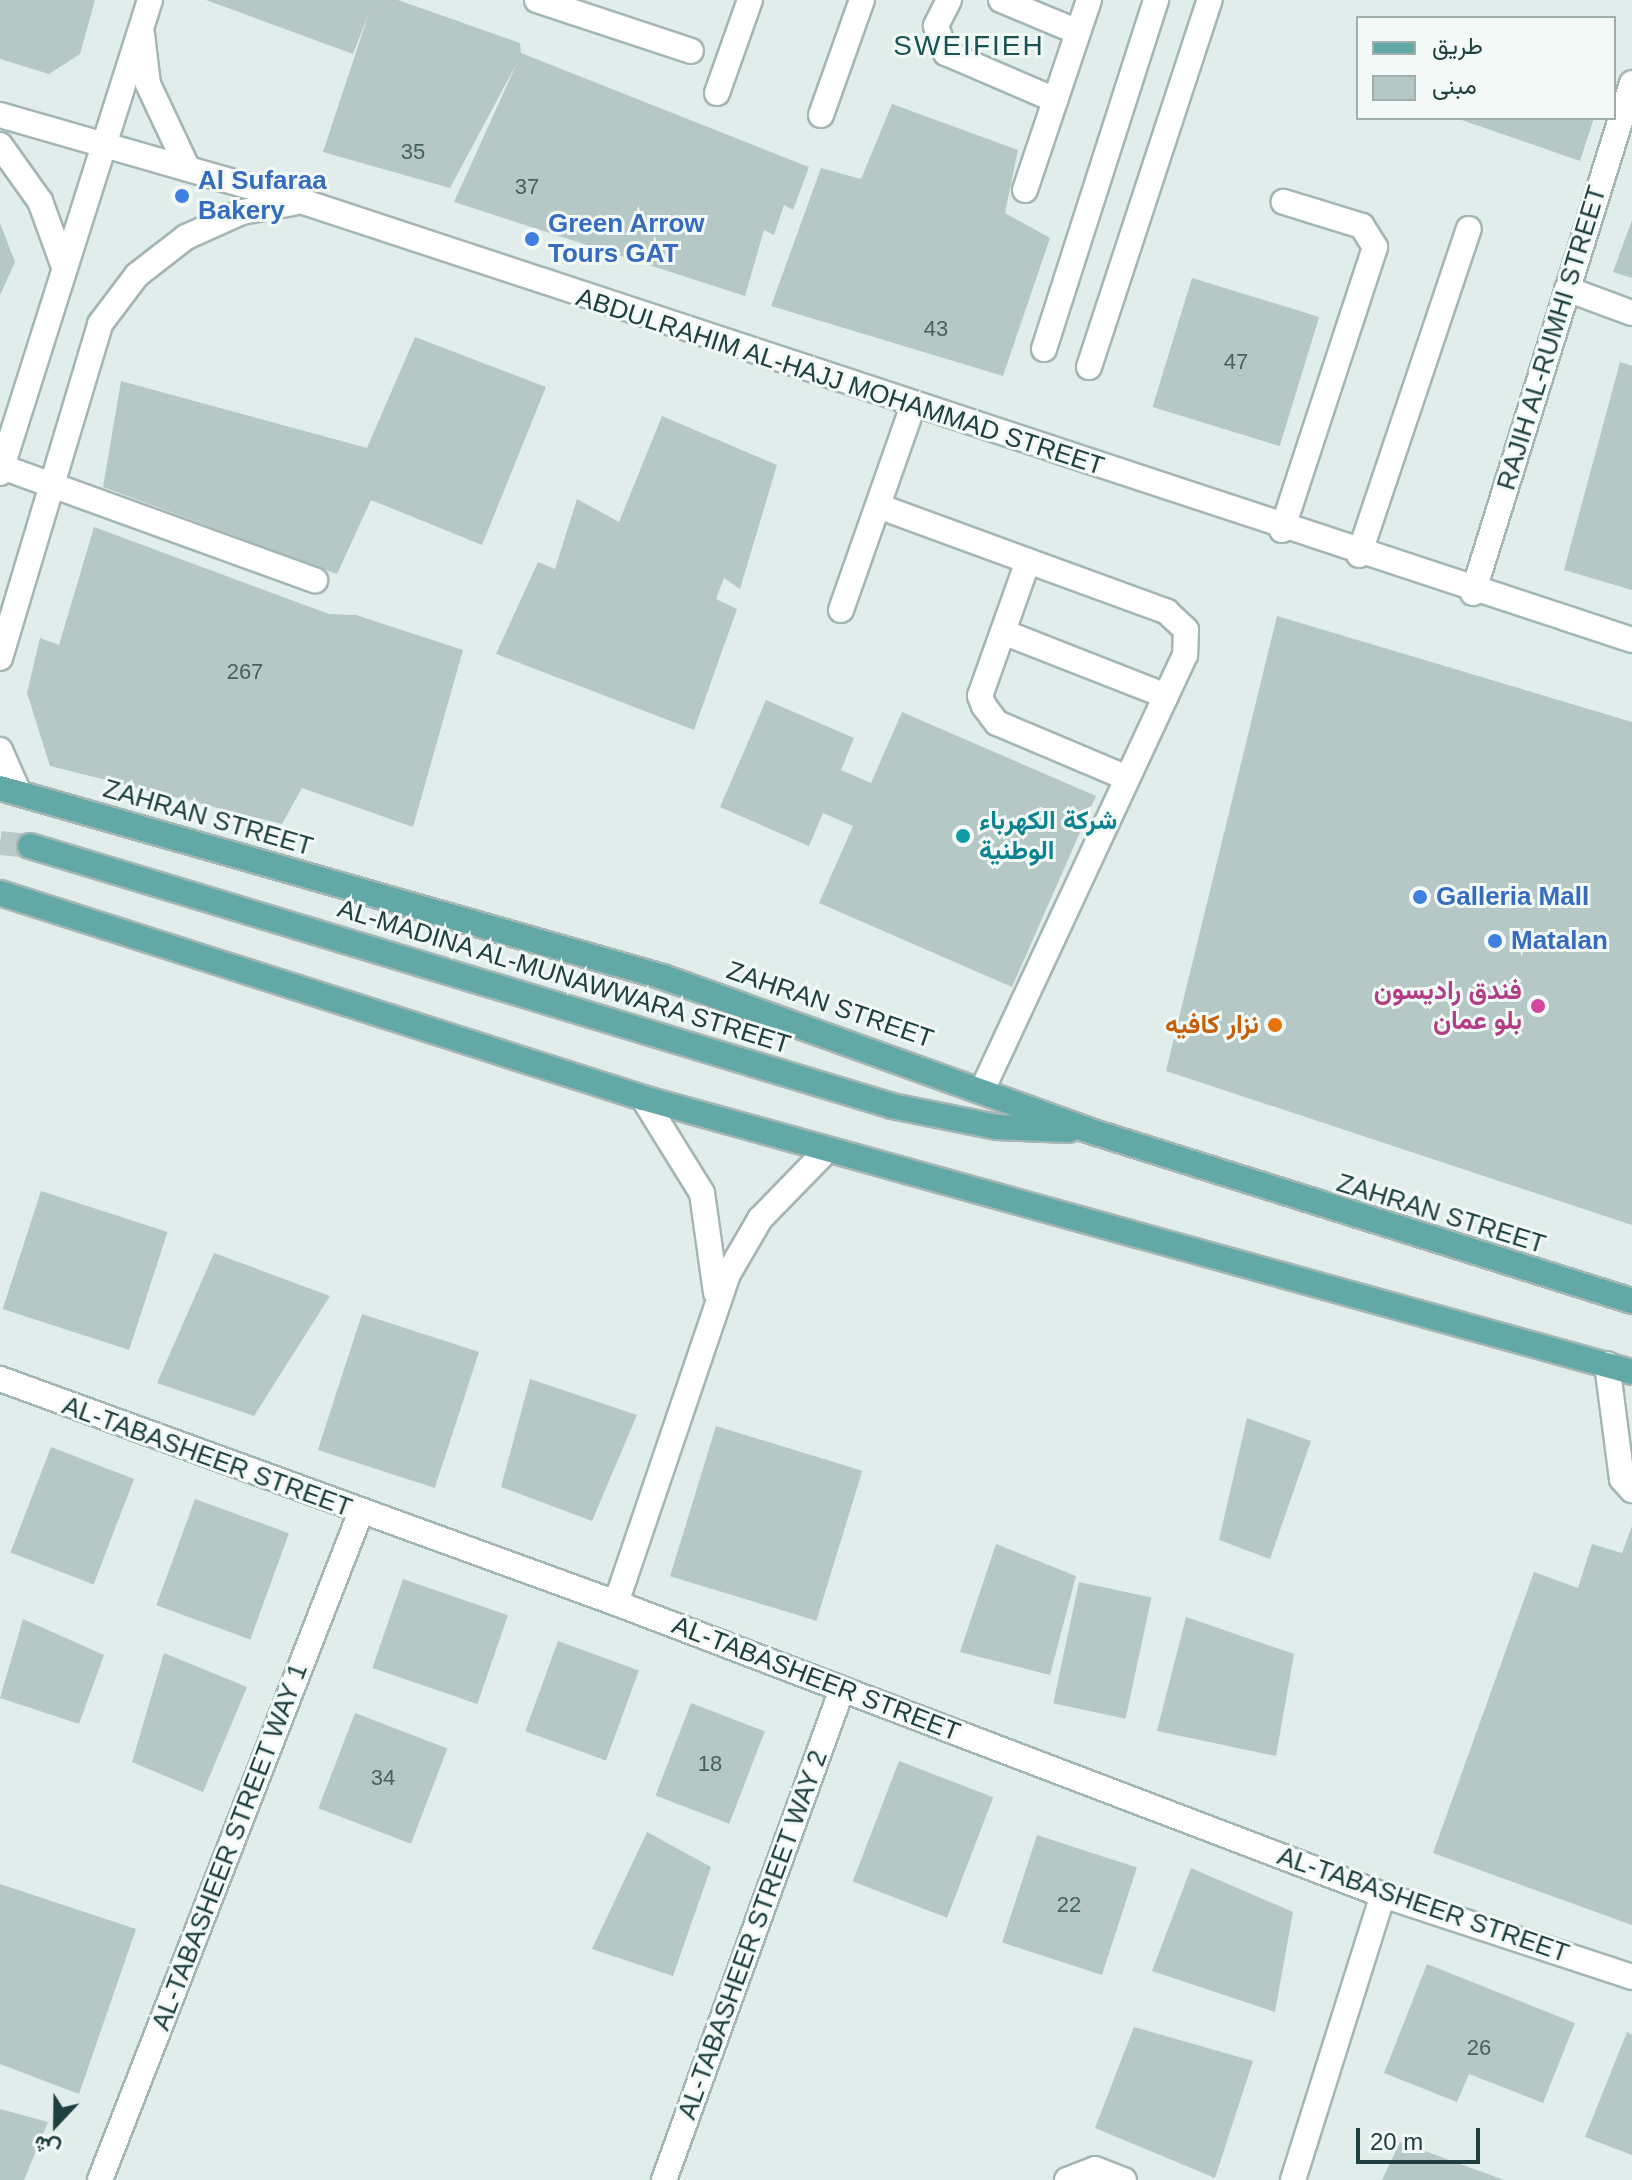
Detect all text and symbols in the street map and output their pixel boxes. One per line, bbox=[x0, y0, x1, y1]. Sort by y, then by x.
legend bbox=[1356, 16, 1616, 120]
district label: SWEIFIEH bbox=[893, 29, 1045, 63]
text: طريق bbox=[1432, 32, 1483, 59]
text: مبنى bbox=[1432, 72, 1477, 99]
house number: 35 bbox=[401, 139, 425, 165]
place label: Al Sufaraa Bakery bbox=[198, 165, 327, 226]
house number: 37 bbox=[515, 174, 539, 200]
street label: RAJIH AL-RUMHI STREET bbox=[1491, 181, 1613, 495]
marker: Al Sufaraa Bakery bbox=[173, 187, 191, 205]
place label: Green Arrow Tours GAT bbox=[548, 208, 705, 270]
marker: Green Arrow Tours GAT bbox=[523, 230, 541, 248]
street label: ABDULRAHIM AL-HAJJ MOHAMMAD STREET bbox=[571, 281, 1109, 483]
house number: 43 bbox=[924, 316, 948, 342]
house number: 47 bbox=[1224, 349, 1248, 375]
house number: 267 bbox=[227, 659, 263, 685]
street label: ZAHRAN STREET bbox=[100, 773, 316, 863]
place label: شركة الكهرباء الوطنية bbox=[979, 805, 1117, 866]
marker: شركة الكهرباء الوطنية bbox=[954, 827, 972, 845]
place label: Galleria Mall bbox=[1436, 881, 1589, 913]
marker: Galleria Mall bbox=[1411, 888, 1429, 906]
street label: AL-MADINA AL-MUNAWWARA STREET bbox=[332, 892, 796, 1062]
place label: Matalan bbox=[1511, 925, 1608, 957]
marker: Matalan bbox=[1486, 932, 1504, 950]
street label: ZAHRAN STREET bbox=[722, 955, 938, 1055]
place label: فندق راديسون بلو عمان bbox=[1374, 975, 1522, 1036]
marker: فندق راديسون بلو عمان bbox=[1529, 997, 1547, 1015]
place label: نزار كافيه bbox=[1165, 1009, 1259, 1041]
marker: نزار كافيه bbox=[1266, 1016, 1284, 1034]
street label: ZAHRAN STREET bbox=[1333, 1167, 1549, 1261]
street label: AL-TABASHEER STREET bbox=[58, 1390, 356, 1524]
street label: AL-TABASHEER STREET bbox=[668, 1610, 964, 1748]
street label: AL-TABASHEER STREET WAY 1 bbox=[145, 1659, 315, 2035]
street label: AL-TABASHEER STREET WAY 2 bbox=[671, 1746, 835, 2124]
house number: 18 bbox=[698, 1751, 722, 1777]
house number: 34 bbox=[371, 1765, 395, 1791]
street label: AL-TABASHEER STREET bbox=[1273, 1840, 1573, 1970]
house number: 22 bbox=[1057, 1892, 1081, 1918]
house number: 26 bbox=[1467, 2035, 1491, 2061]
north arrow bbox=[16, 2084, 96, 2164]
scale bar bbox=[1360, 2112, 1484, 2162]
text: 20 m bbox=[1370, 2128, 1423, 2155]
text: ش bbox=[30, 2130, 64, 2163]

